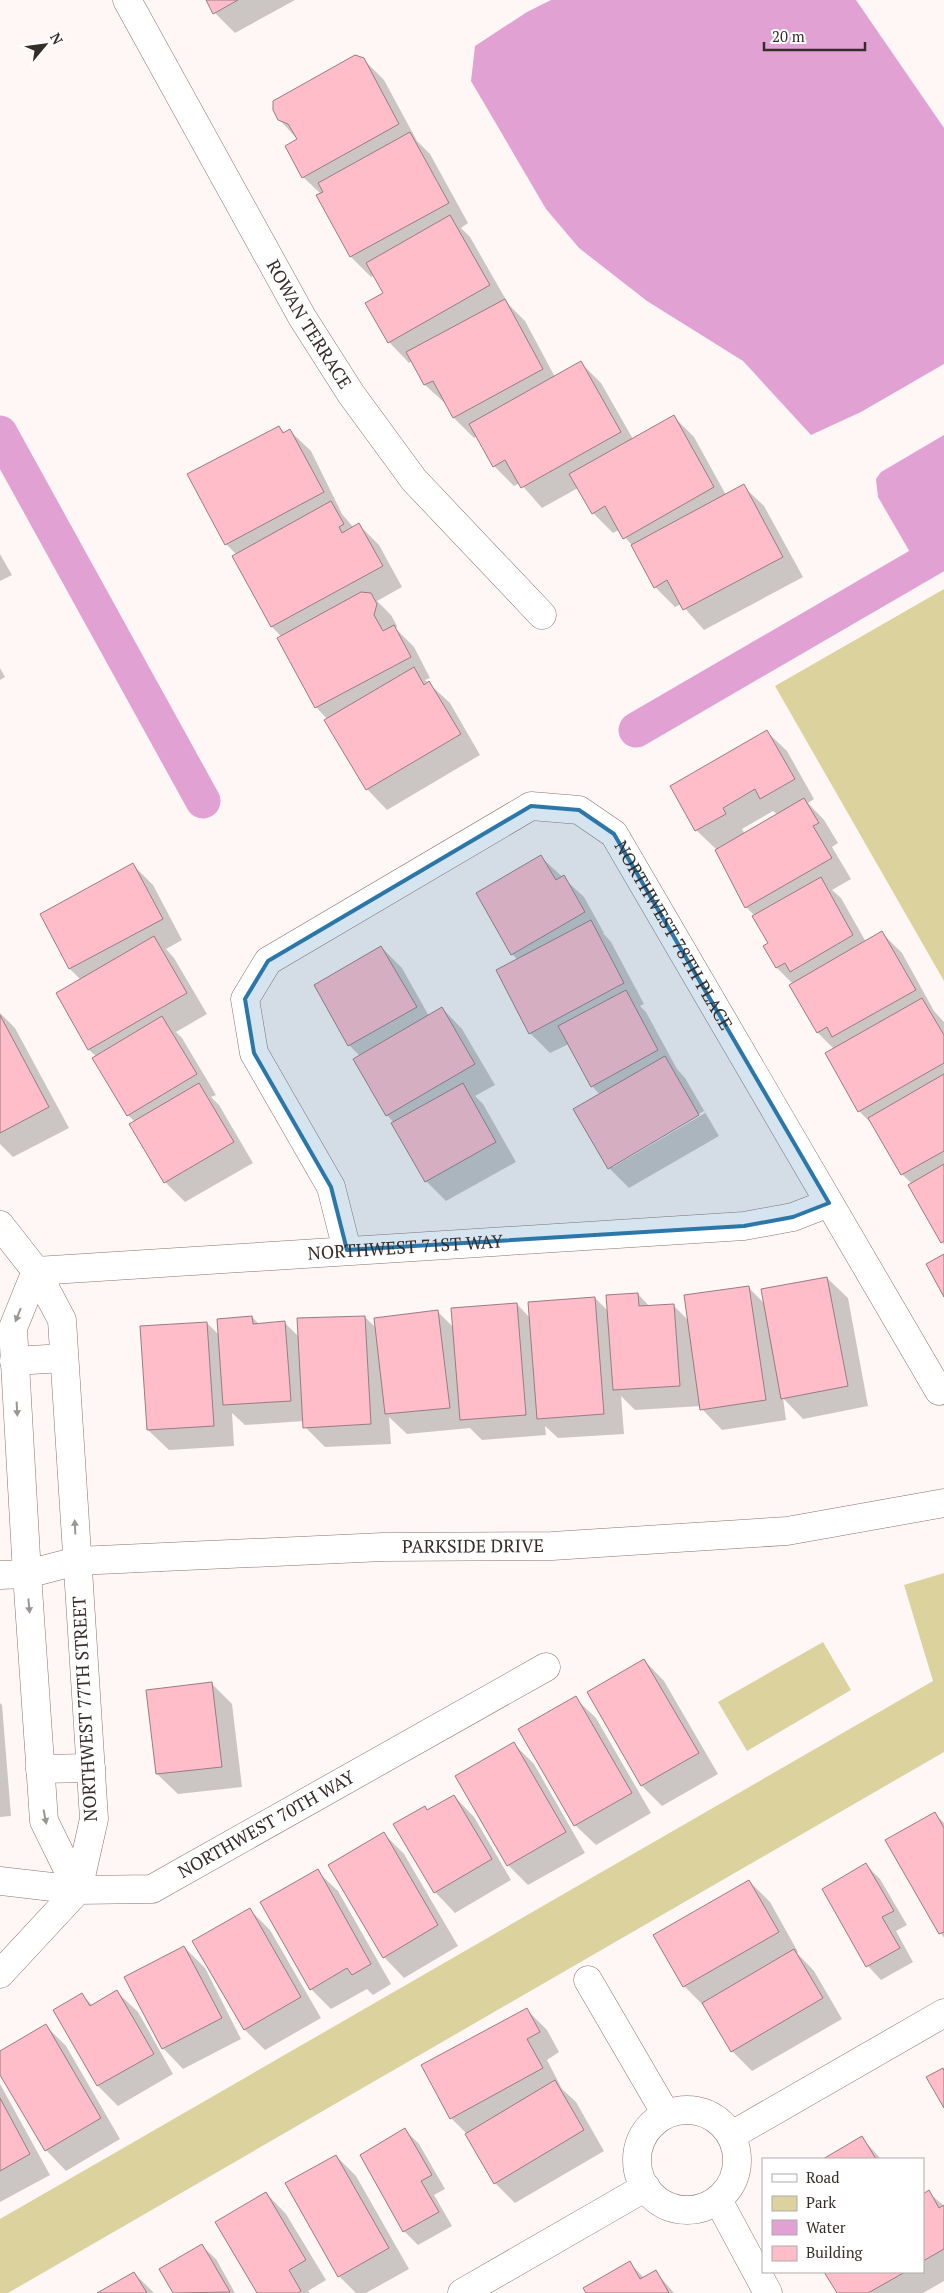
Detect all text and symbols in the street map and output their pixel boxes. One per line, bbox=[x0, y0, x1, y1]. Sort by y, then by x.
north arrow bbox=[20, 20, 70, 70]
scale bar bbox=[764, 20, 865, 52]
text: 20 m bbox=[772, 26, 805, 46]
text: N bbox=[46, 29, 68, 48]
street label: ROWAN TERRACE bbox=[262, 255, 358, 393]
street label: NORTHWEST 78TH PLACE bbox=[609, 836, 739, 1034]
street label: NORTHWEST 71ST WAY bbox=[307, 1228, 504, 1265]
one-way arrow bbox=[14, 1307, 22, 1322]
one-way arrow bbox=[14, 1402, 22, 1418]
one-way arrow bbox=[71, 1519, 79, 1535]
street label: PARKSIDE DRIVE bbox=[402, 1533, 544, 1558]
street label: NORTHWEST 77TH STREET bbox=[66, 1596, 102, 1822]
one-way arrow bbox=[25, 1599, 33, 1615]
street label: NORTHWEST 70TH WAY bbox=[173, 1764, 359, 1883]
one-way arrow bbox=[41, 1810, 49, 1826]
legend bbox=[762, 2158, 924, 2273]
text: Road bbox=[806, 2167, 839, 2187]
text: Park bbox=[806, 2192, 836, 2212]
text: Water bbox=[806, 2217, 846, 2237]
text: Building bbox=[806, 2242, 864, 2262]

